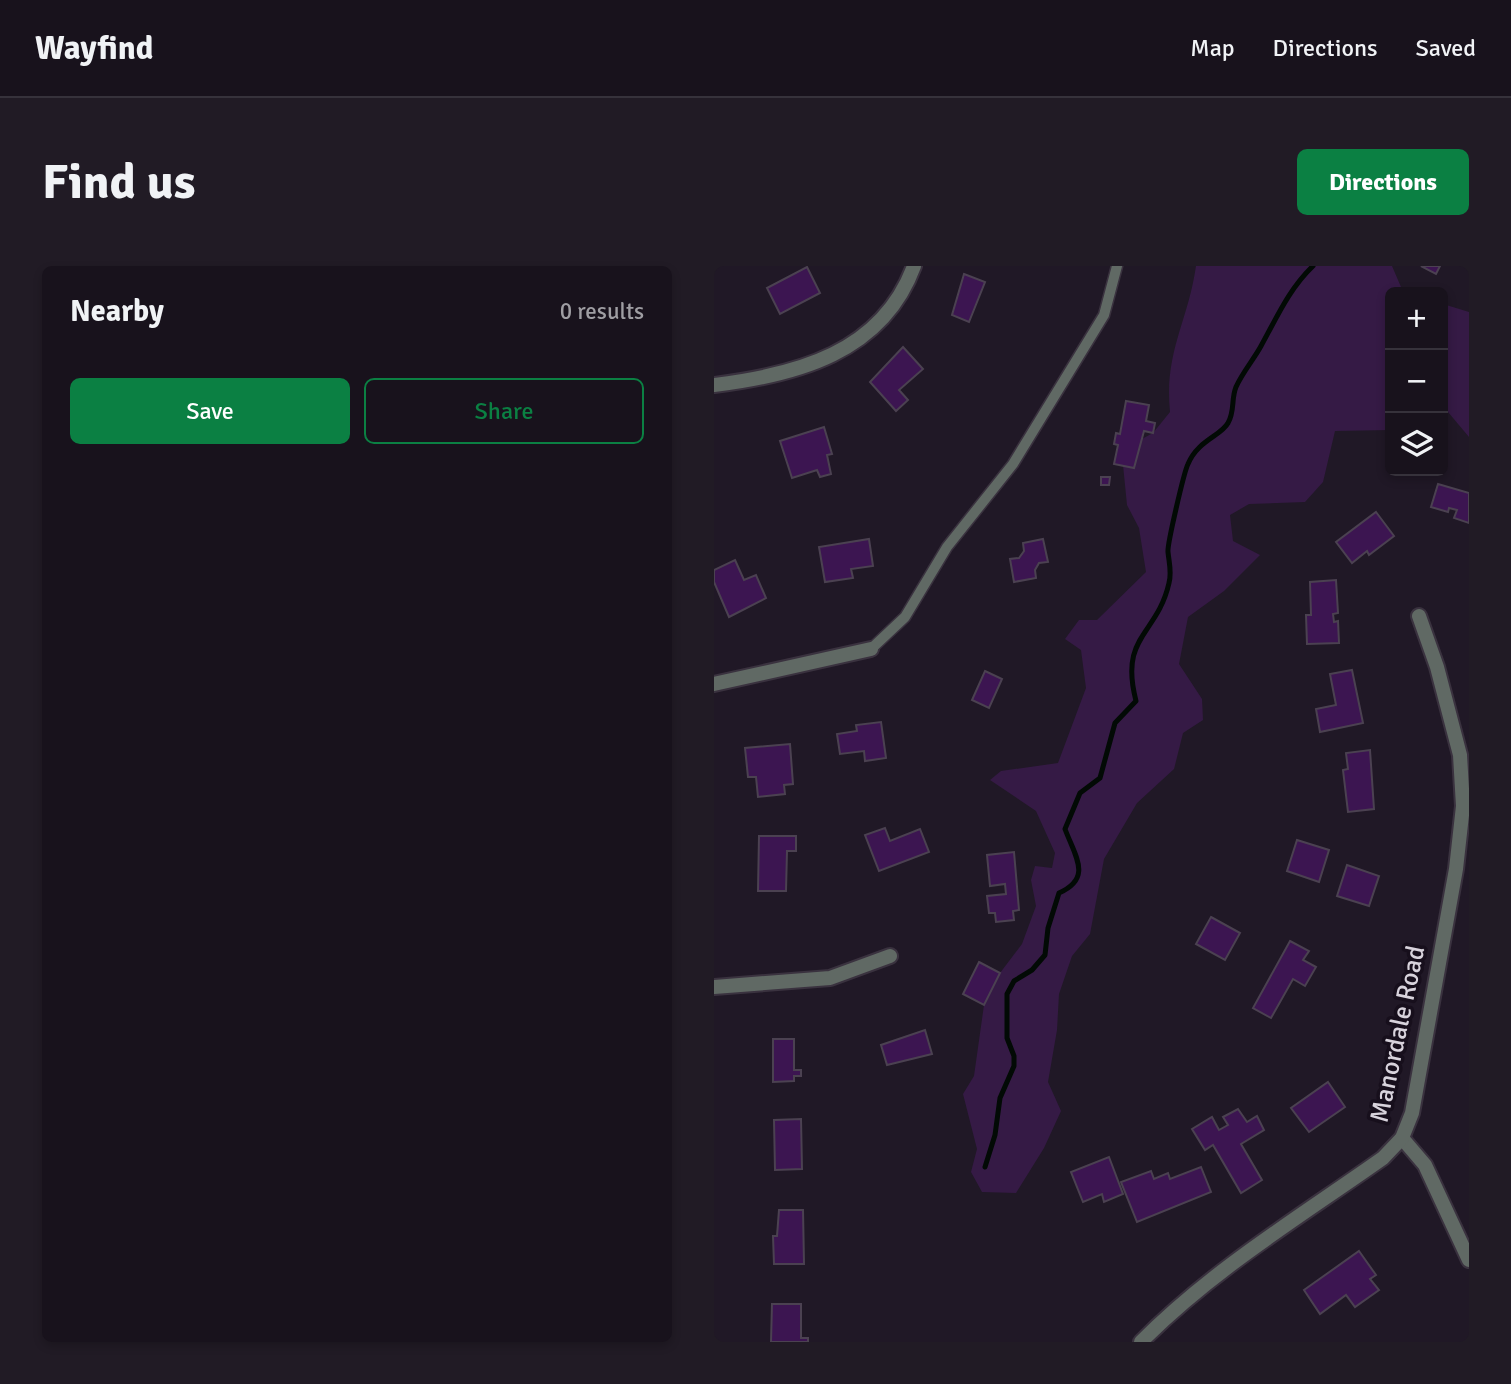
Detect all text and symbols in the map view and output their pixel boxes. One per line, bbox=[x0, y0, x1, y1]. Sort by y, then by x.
text: Wayfind bbox=[35, 28, 154, 69]
text: Map bbox=[1190, 33, 1235, 63]
text: Directions bbox=[1273, 33, 1378, 63]
text: Saved bbox=[1416, 33, 1476, 63]
button: Directions bbox=[1297, 149, 1469, 215]
text: Find us bbox=[42, 152, 195, 212]
map controls bbox=[1385, 287, 1448, 476]
button: + bbox=[1385, 287, 1448, 350]
text: Nearby bbox=[70, 293, 164, 330]
text: 0 results bbox=[560, 297, 644, 326]
button: − bbox=[1385, 350, 1448, 413]
button: Save bbox=[70, 378, 350, 444]
button: Share bbox=[364, 378, 644, 444]
button: layers bbox=[1385, 413, 1448, 476]
street label: Manordale Road bbox=[1364, 943, 1432, 1125]

